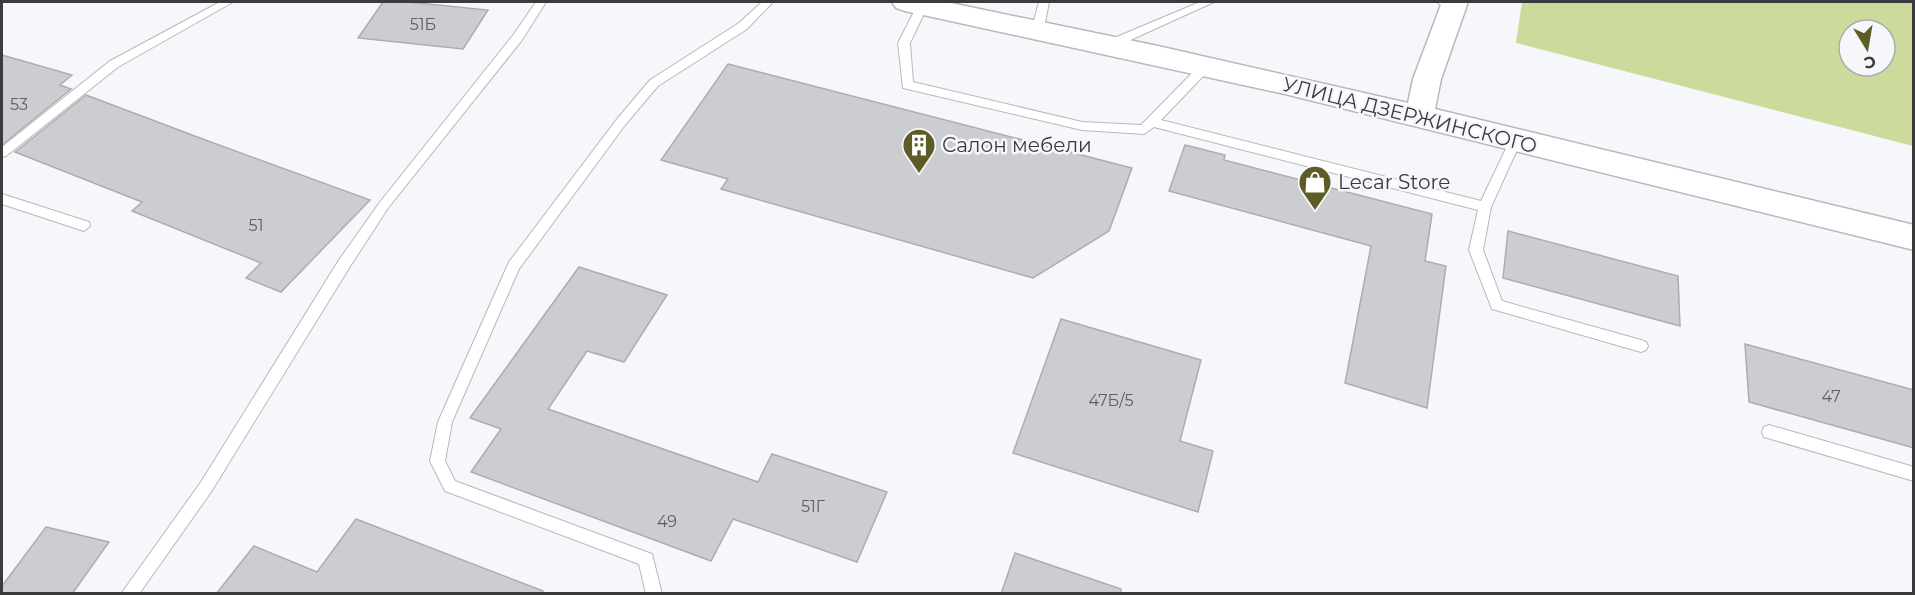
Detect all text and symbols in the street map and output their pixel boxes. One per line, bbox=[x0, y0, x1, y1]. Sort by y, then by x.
house number: 51Б bbox=[410, 15, 436, 34]
north arrow bbox=[1837, 18, 1897, 78]
text: С bbox=[1862, 52, 1877, 73]
street label: УЛИЦА ДЗЕРЖИНСКОГО bbox=[1280, 72, 1540, 158]
house number: 53 bbox=[10, 95, 28, 114]
building icon: Салон мебели bbox=[901, 127, 937, 174]
place label: Салон мебели bbox=[942, 133, 1092, 157]
shop icon: Lecar Store bbox=[1297, 164, 1333, 211]
place label: Lecar Store bbox=[1338, 170, 1450, 194]
house number: 51 bbox=[249, 216, 263, 235]
house number: 47 bbox=[1821, 387, 1841, 406]
house number: 47Б/5 bbox=[1088, 391, 1134, 410]
house number: 51Г bbox=[801, 497, 826, 516]
house number: 49 bbox=[657, 512, 677, 531]

